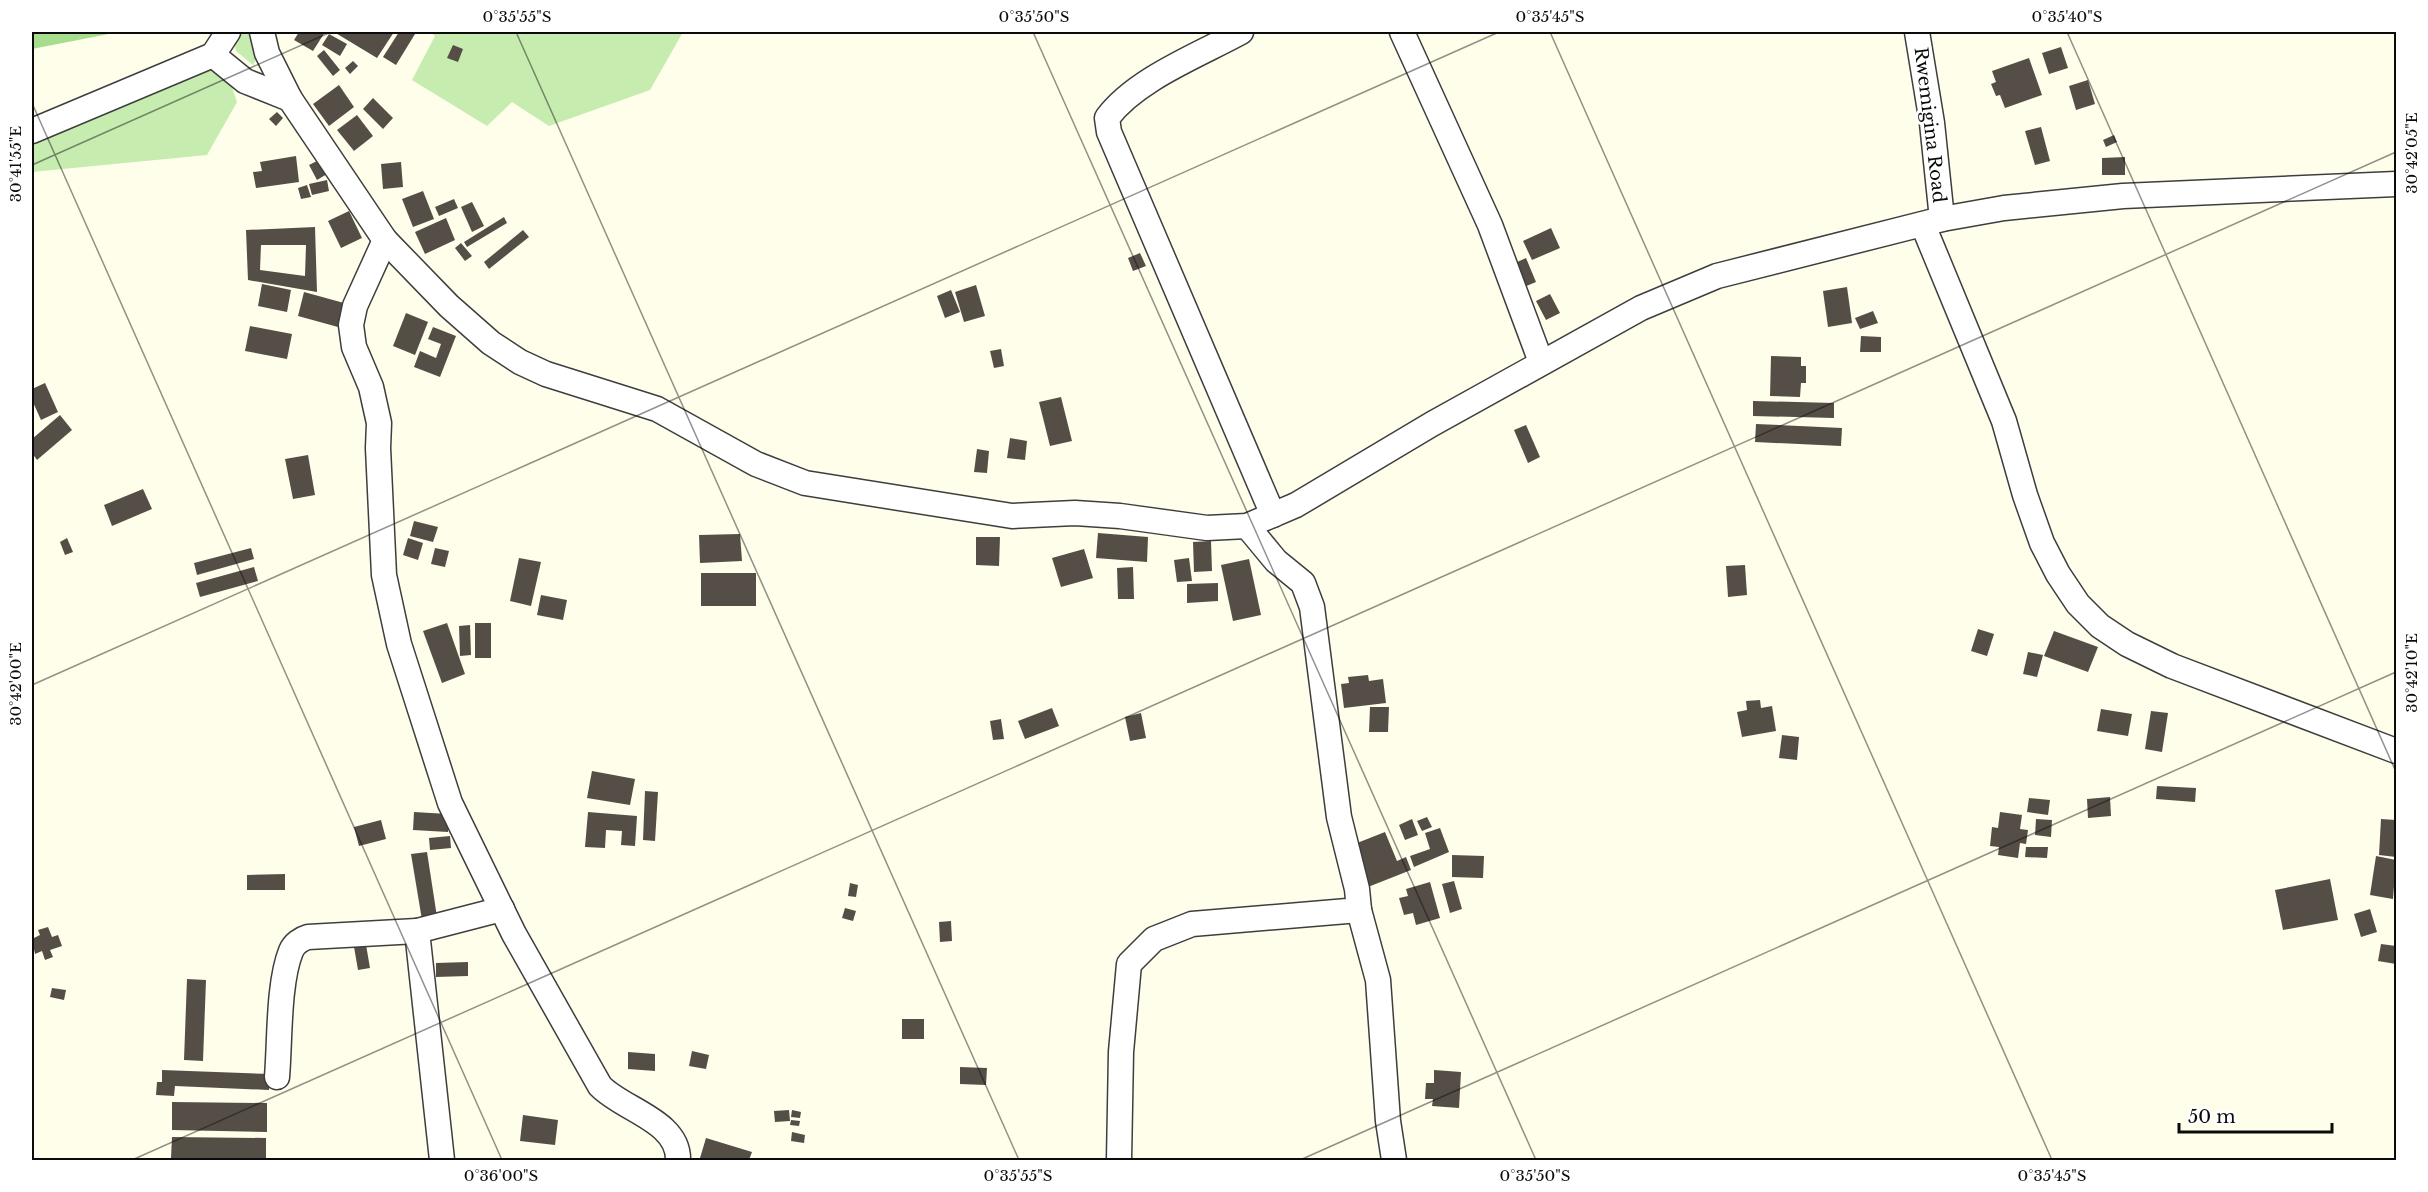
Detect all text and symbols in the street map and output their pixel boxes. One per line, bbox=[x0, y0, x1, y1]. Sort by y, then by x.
text: 0°35'55"S bbox=[483, 7, 551, 26]
text: 0°35'50"S bbox=[999, 7, 1069, 26]
text: 0°35'45"S bbox=[1516, 7, 1584, 26]
text: 0°35'40"S bbox=[2032, 7, 2102, 26]
street label: Rwemigina Road bbox=[1910, 46, 1950, 204]
text: 30°42'05"E bbox=[2402, 112, 2421, 194]
text: 30°41'55"E bbox=[6, 126, 25, 202]
text: 30°42'10"E bbox=[2402, 633, 2421, 713]
text: 30°42'00"E bbox=[6, 642, 25, 726]
scale bar bbox=[2179, 1096, 2332, 1134]
text: 50 m bbox=[2188, 1106, 2236, 1128]
text: 0°36'00"S bbox=[464, 1166, 538, 1185]
text: 0°35'55"S bbox=[984, 1166, 1052, 1185]
text: 0°35'50"S bbox=[1500, 1166, 1570, 1185]
text: 0°35'45"S bbox=[2018, 1166, 2086, 1185]

